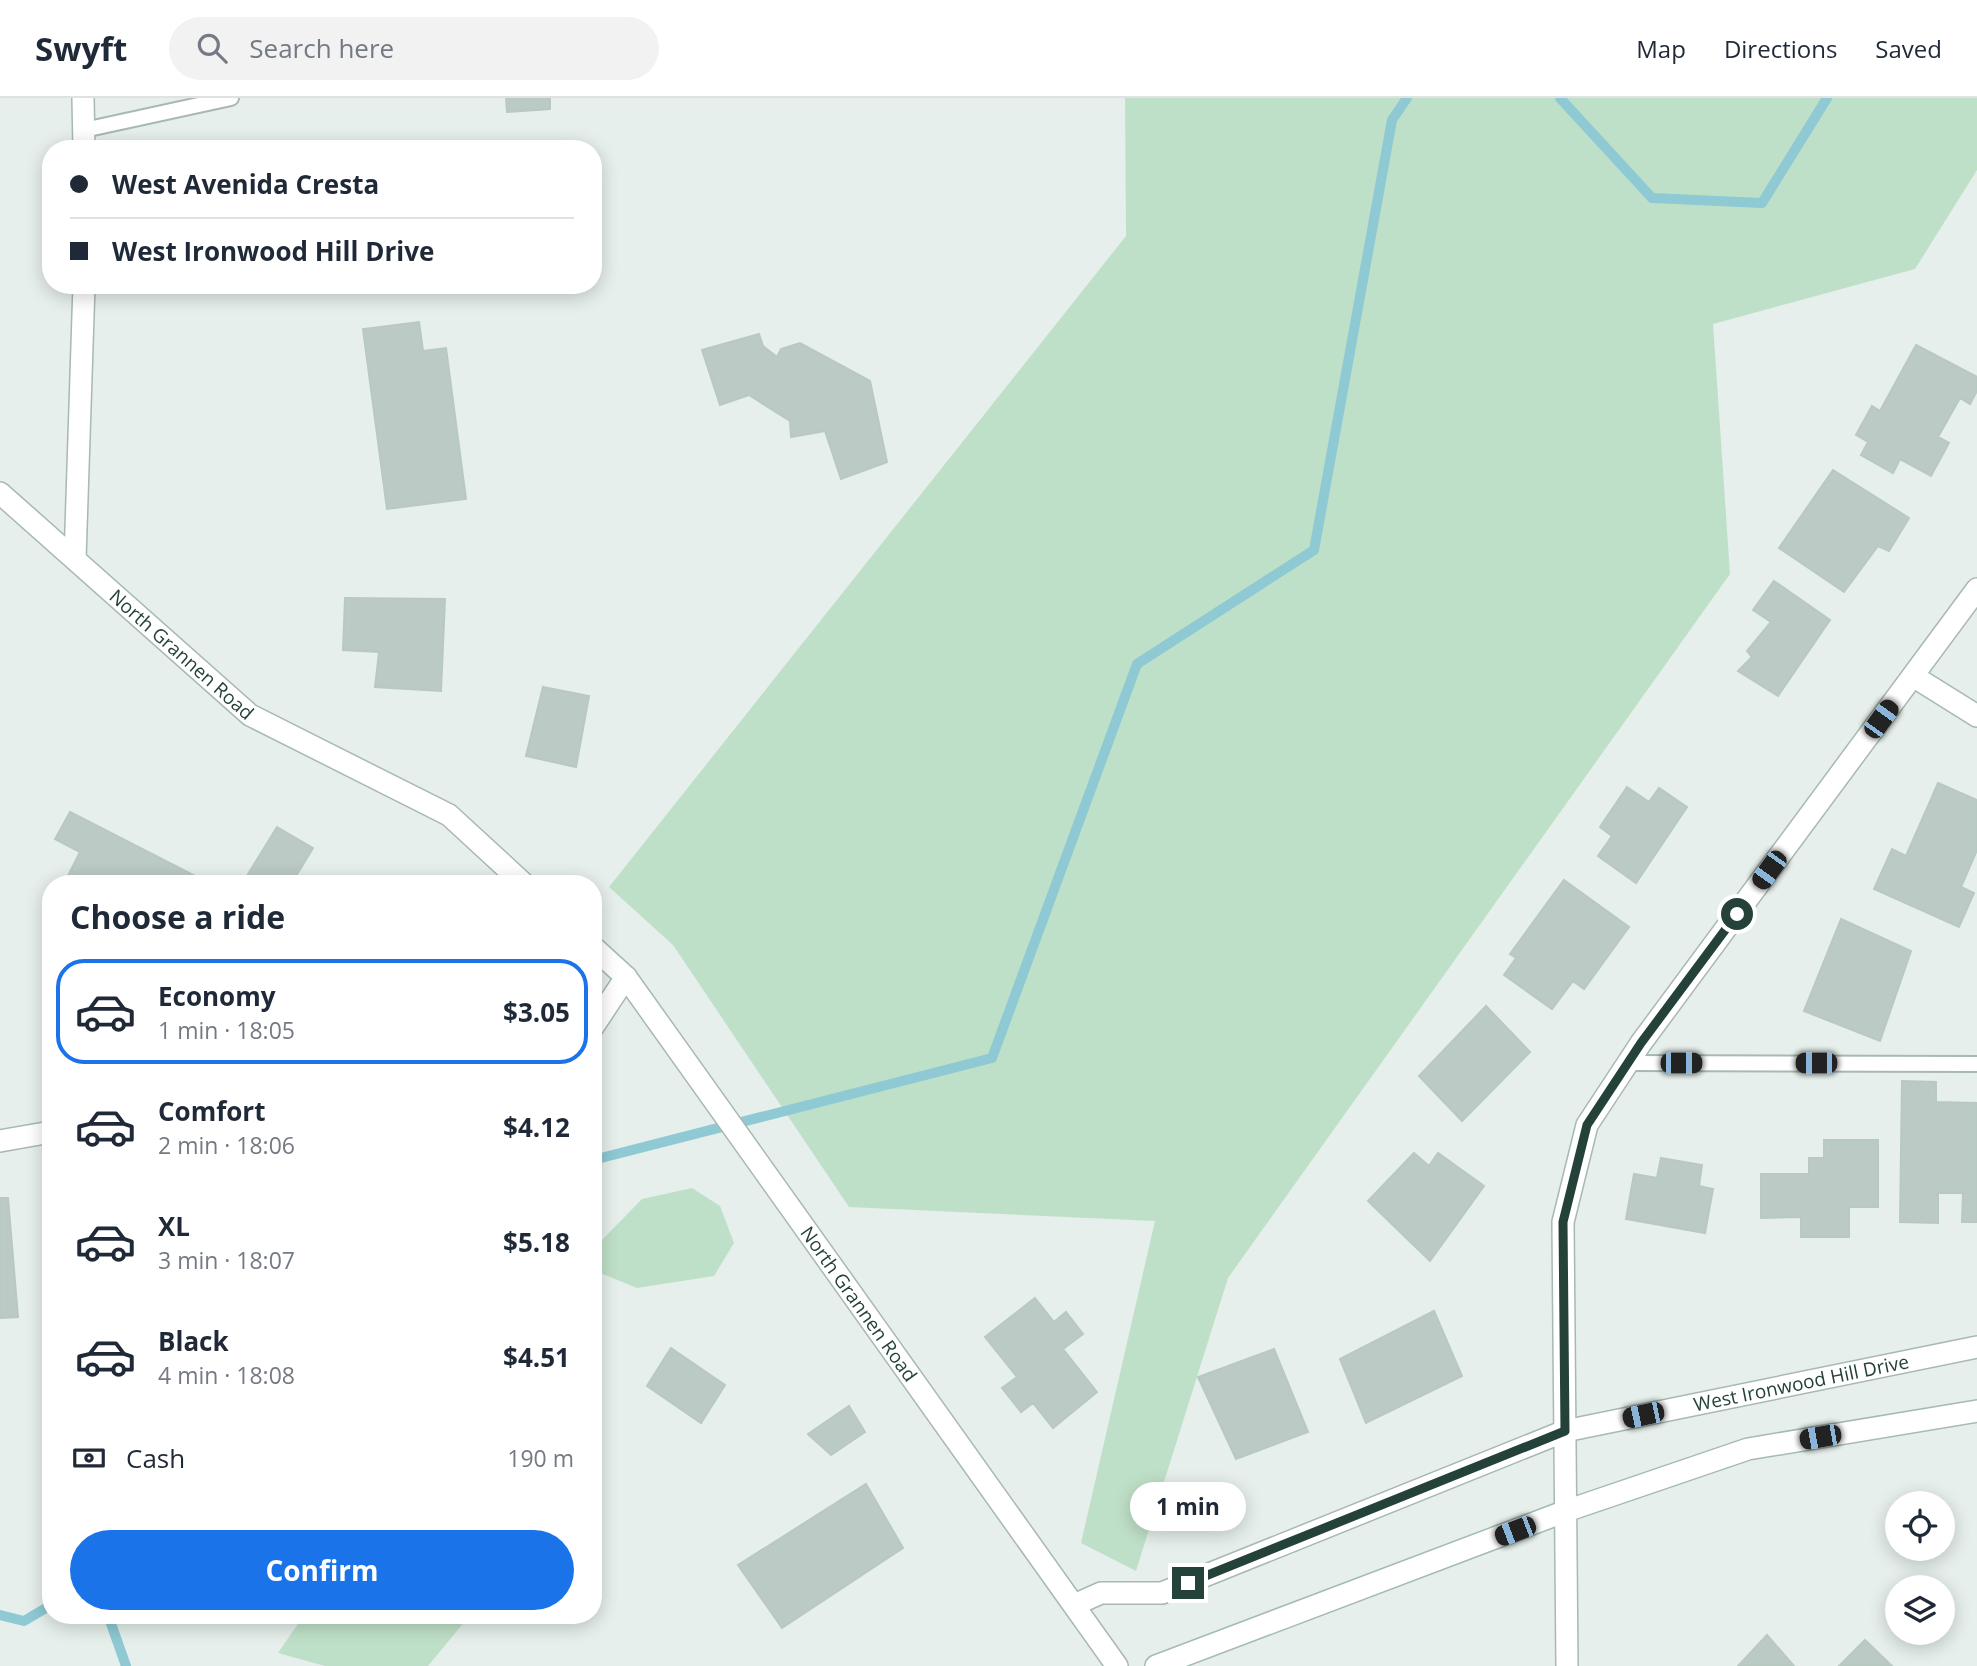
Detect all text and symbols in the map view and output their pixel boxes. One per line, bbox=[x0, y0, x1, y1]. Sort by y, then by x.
search box bbox=[169, 17, 659, 80]
text: Swyft bbox=[35, 26, 127, 71]
icon: search bbox=[193, 29, 231, 67]
text: Search here bbox=[249, 30, 394, 66]
text: Map bbox=[1636, 32, 1686, 65]
text: Directions bbox=[1724, 32, 1837, 65]
text: Saved bbox=[1875, 32, 1942, 65]
text: West Avenida Cresta bbox=[112, 166, 379, 202]
text: West Ironwood Hill Drive bbox=[112, 233, 434, 269]
street label: North Grannen Road bbox=[104, 583, 259, 725]
car bbox=[1861, 696, 1902, 742]
car bbox=[1749, 847, 1790, 893]
text: Choose a ride bbox=[70, 895, 285, 938]
route start bbox=[1721, 898, 1753, 930]
text: Economy bbox=[158, 978, 276, 1014]
icon: car bbox=[74, 980, 137, 1043]
text: $3.05 bbox=[503, 994, 570, 1030]
text: 1 min · 18:05 bbox=[158, 1014, 295, 1046]
car bbox=[1661, 1053, 1703, 1074]
car bbox=[1796, 1053, 1838, 1074]
text: Comfort bbox=[158, 1093, 265, 1129]
icon: car bbox=[74, 1095, 137, 1158]
text: $4.12 bbox=[503, 1109, 570, 1145]
text: 2 min · 18:06 bbox=[158, 1129, 295, 1161]
text: XL bbox=[158, 1208, 190, 1244]
icon: car bbox=[74, 1210, 137, 1273]
street label: North Grannen Road bbox=[795, 1221, 923, 1387]
text: $5.18 bbox=[503, 1224, 570, 1260]
text: 3 min · 18:07 bbox=[158, 1244, 295, 1276]
text: Black bbox=[158, 1323, 229, 1359]
icon: car bbox=[74, 1325, 137, 1388]
text: $4.51 bbox=[503, 1339, 570, 1375]
street label: West Ironwood Hill Drive bbox=[1691, 1348, 1911, 1417]
text: 4 min · 18:08 bbox=[158, 1359, 295, 1391]
car bbox=[1621, 1400, 1666, 1430]
car bbox=[1798, 1423, 1843, 1451]
icon: cash bbox=[70, 1439, 108, 1477]
text: Cash bbox=[126, 1440, 185, 1476]
text: 190 m bbox=[507, 1442, 574, 1474]
callout: 1 min bbox=[1130, 1482, 1246, 1530]
text: 1 min bbox=[1156, 1490, 1220, 1522]
map controls bbox=[1885, 1491, 1955, 1645]
button: locate bbox=[1885, 1491, 1955, 1561]
car bbox=[1492, 1514, 1539, 1548]
button: Confirm bbox=[70, 1530, 574, 1610]
route end bbox=[1172, 1567, 1204, 1599]
button: layers bbox=[1885, 1575, 1955, 1645]

